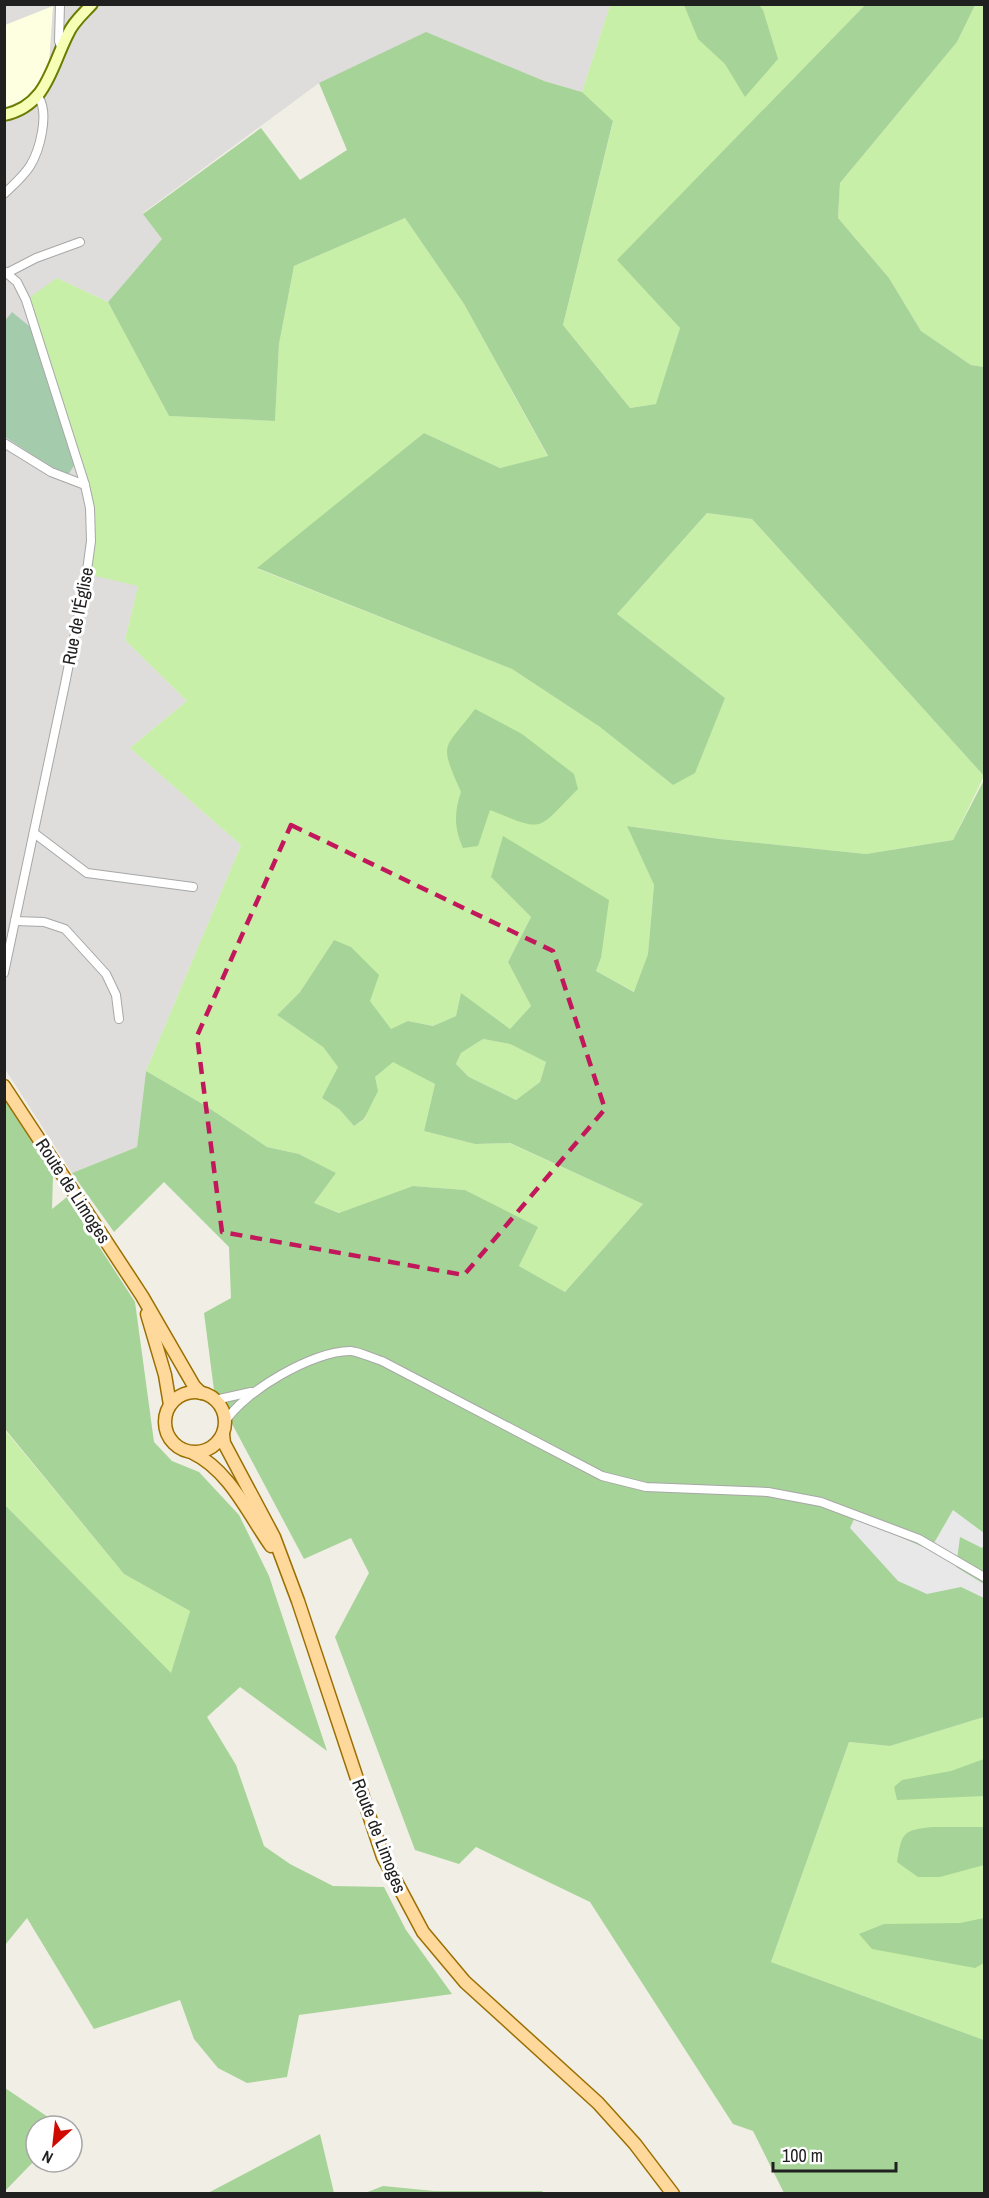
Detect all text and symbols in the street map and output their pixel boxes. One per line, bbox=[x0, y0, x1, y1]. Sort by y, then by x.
street label: Rue de l'Église bbox=[56, 565, 99, 667]
street label: Route de Limoges bbox=[30, 1133, 117, 1248]
street label: Route de Limoges bbox=[346, 1775, 413, 1897]
north arrow bbox=[24, 2114, 84, 2174]
scale bar bbox=[773, 2135, 896, 2173]
text: 100 m bbox=[782, 2143, 823, 2168]
text: N bbox=[38, 2145, 56, 2169]

